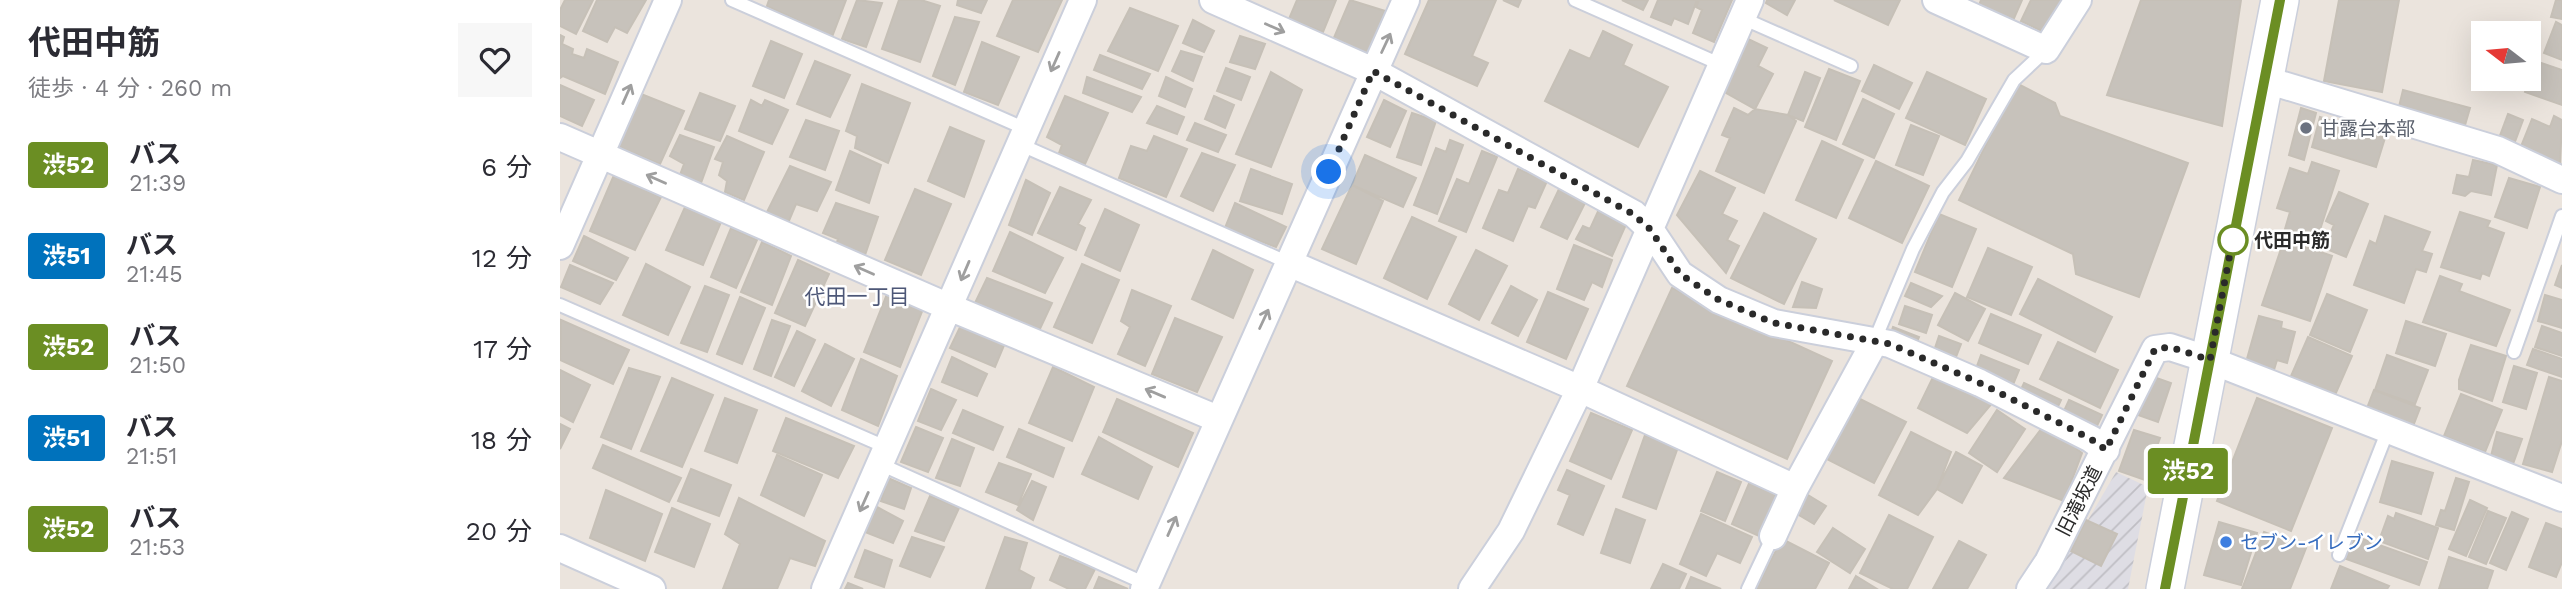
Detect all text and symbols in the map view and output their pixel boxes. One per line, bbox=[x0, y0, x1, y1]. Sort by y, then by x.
north arrow bbox=[2471, 21, 2541, 91]
map controls bbox=[2471, 21, 2541, 91]
one-way arrow bbox=[1264, 22, 1285, 35]
text: 代田中筋 bbox=[28, 23, 160, 62]
button: heart bbox=[458, 23, 532, 97]
one-way arrow bbox=[1380, 33, 1393, 54]
one-way arrow bbox=[1048, 51, 1061, 73]
text: 徒歩 · 4 分 · 260 m bbox=[28, 75, 232, 102]
one-way arrow bbox=[621, 83, 634, 105]
place label: 甘露台本部 bbox=[2320, 117, 2415, 140]
marker: 甘露台本部 bbox=[2298, 120, 2314, 136]
text: バス bbox=[129, 139, 181, 169]
text: 渋52 bbox=[42, 151, 94, 179]
text: 6 分 bbox=[481, 152, 532, 182]
your location bbox=[1311, 154, 1346, 189]
text: 21:39 bbox=[129, 170, 186, 197]
one-way arrow bbox=[646, 172, 667, 185]
marker: 代田中筋 bbox=[2218, 225, 2248, 255]
place label: 代田中筋 bbox=[2254, 229, 2330, 252]
text: バス bbox=[126, 230, 178, 260]
text: 渋51 bbox=[42, 242, 91, 270]
text: 12 分 bbox=[472, 243, 532, 273]
one-way arrow bbox=[957, 260, 970, 281]
text: 21:45 bbox=[126, 261, 183, 288]
one-way arrow bbox=[854, 263, 875, 276]
district label: 代田一丁目 bbox=[805, 284, 910, 309]
one-way arrow bbox=[1258, 308, 1271, 330]
text: バス bbox=[129, 321, 181, 351]
text: 渋52 bbox=[42, 333, 94, 361]
text: 17 分 bbox=[473, 334, 532, 364]
text: 21:50 bbox=[129, 352, 186, 379]
one-way arrow bbox=[1145, 386, 1167, 399]
text: バス bbox=[126, 412, 178, 442]
text: 渋51 bbox=[42, 424, 91, 452]
text: 18 分 bbox=[471, 425, 532, 455]
text: 21:51 bbox=[126, 443, 178, 470]
line badge: 渋52 bbox=[2148, 448, 2228, 494]
text: 渋52 bbox=[2162, 457, 2214, 485]
street label: 旧滝坂道 bbox=[2051, 462, 2107, 540]
one-way arrow bbox=[857, 491, 870, 512]
text: バス bbox=[129, 503, 181, 533]
text: 渋52 bbox=[42, 515, 94, 543]
text: 20 分 bbox=[466, 516, 532, 546]
one-way arrow bbox=[1166, 516, 1179, 538]
place label: セブン-イレブン bbox=[2240, 531, 2383, 554]
text: 21:53 bbox=[129, 534, 185, 561]
marker: セブン-イレブン bbox=[2218, 534, 2234, 550]

